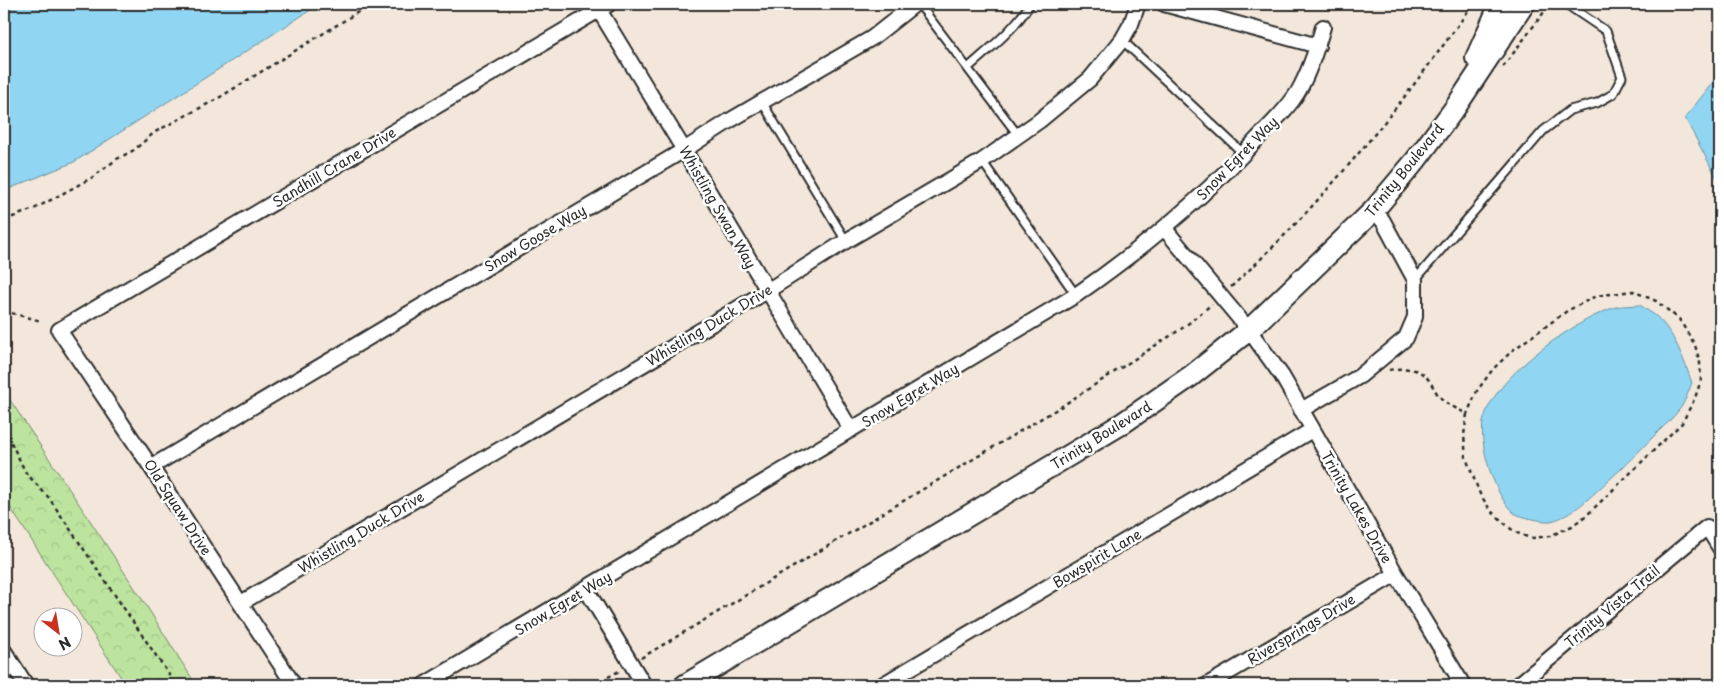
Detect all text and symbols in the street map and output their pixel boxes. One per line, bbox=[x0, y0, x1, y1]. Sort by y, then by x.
street label: Snow Egret Way bbox=[1191, 111, 1283, 205]
street label: Trinity Boulevard bbox=[1360, 118, 1449, 221]
street label: Sandhill Crane Drive bbox=[268, 122, 400, 212]
street label: Whistling Swan Way bbox=[674, 142, 762, 272]
street label: Snow Goose Way bbox=[480, 199, 590, 277]
street label: Whistling Duck Drive bbox=[642, 279, 776, 371]
street label: Snow Egret Way bbox=[858, 358, 962, 432]
street label: Trinity Boulevard bbox=[1047, 395, 1156, 474]
street label: Trinity Lakes Drive bbox=[1316, 447, 1398, 567]
street label: Old Squaw Drive bbox=[139, 455, 217, 559]
street label: Whistling Duck Drive bbox=[294, 486, 428, 578]
street label: Bowspirit Lane bbox=[1049, 523, 1145, 593]
street label: Trinity Vista Trail bbox=[1560, 560, 1664, 652]
street label: Snow Egret Way bbox=[511, 566, 615, 640]
street label: Riversprings Drive bbox=[1243, 588, 1359, 670]
north arrow bbox=[32, 606, 82, 656]
text: N bbox=[55, 632, 75, 655]

